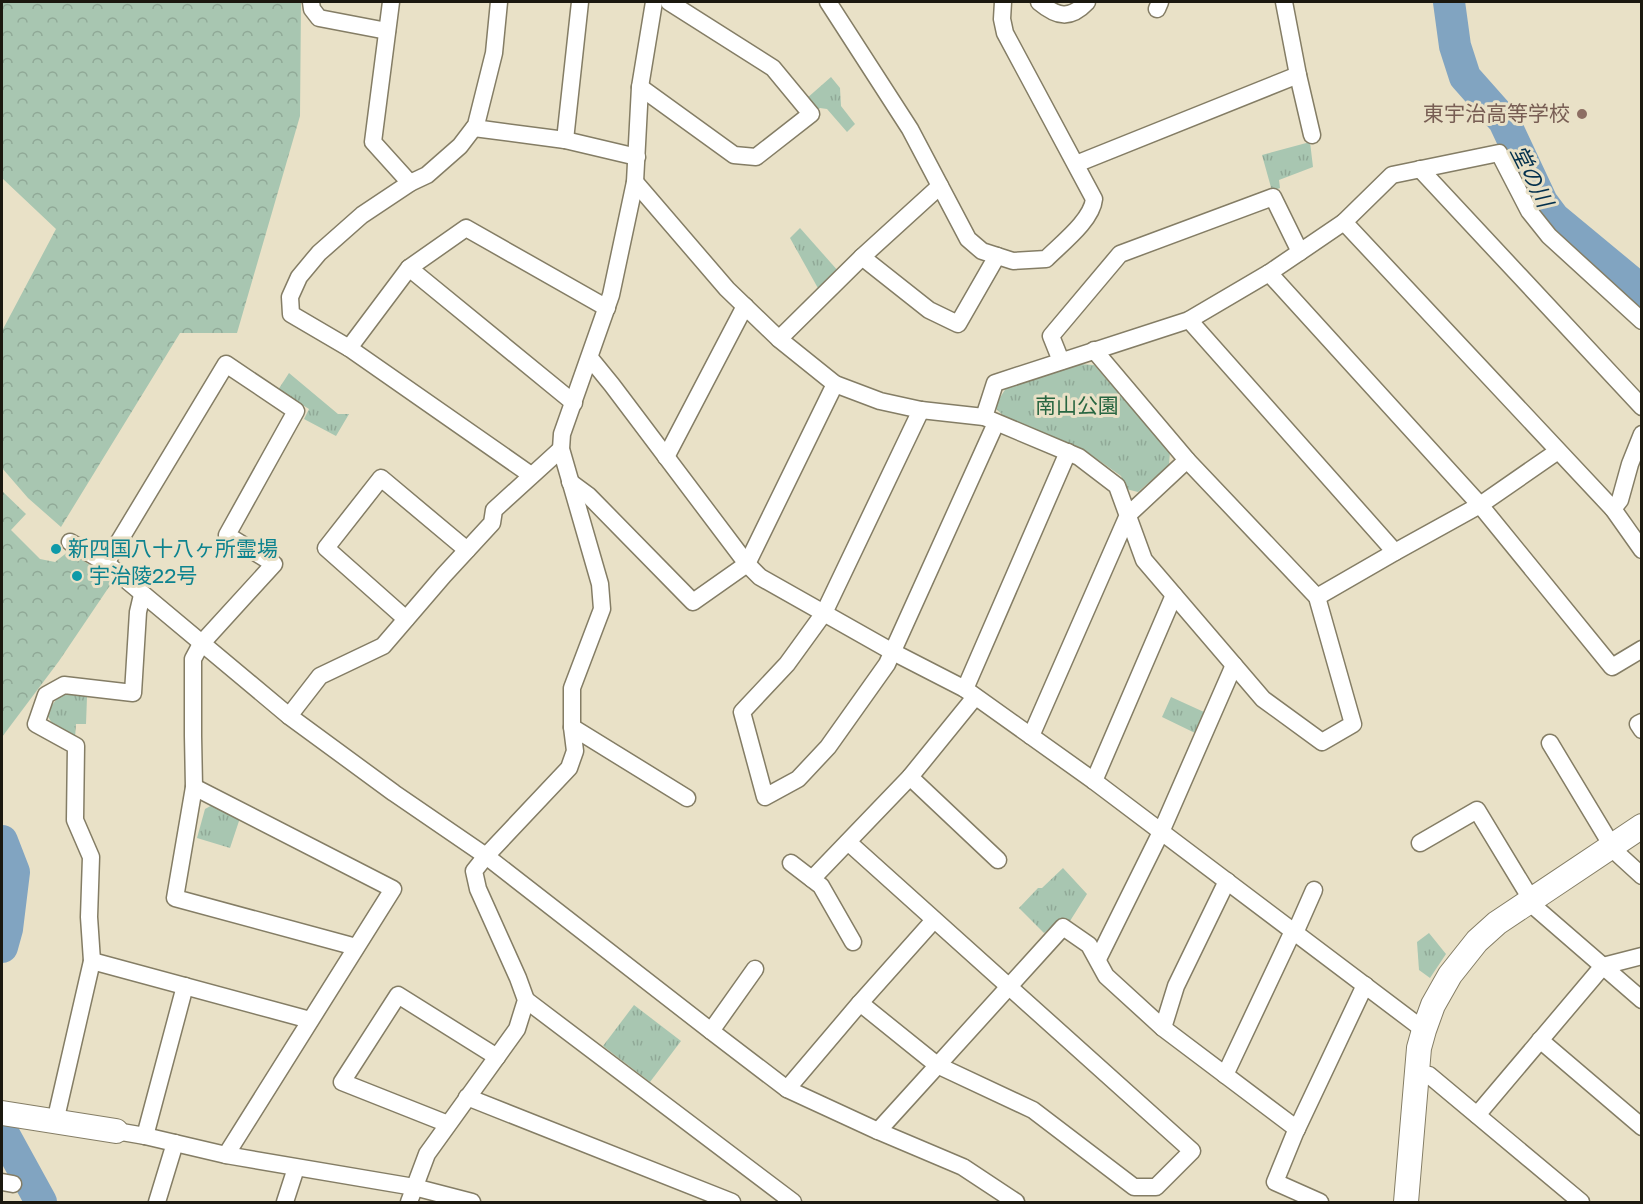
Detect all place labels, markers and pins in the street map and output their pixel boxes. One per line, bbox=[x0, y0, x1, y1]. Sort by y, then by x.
place label: 東宇治高等学校 bbox=[1423, 100, 1570, 126]
marker: 東宇治高等学校 bbox=[1575, 107, 1589, 121]
place label: 新四国八十八ヶ所霊場 bbox=[68, 535, 278, 561]
marker: 新四国八十八ヶ所霊場 bbox=[49, 542, 63, 556]
place label: 宇治陵22号 bbox=[89, 562, 197, 588]
marker: 宇治陵22号 bbox=[70, 569, 84, 583]

